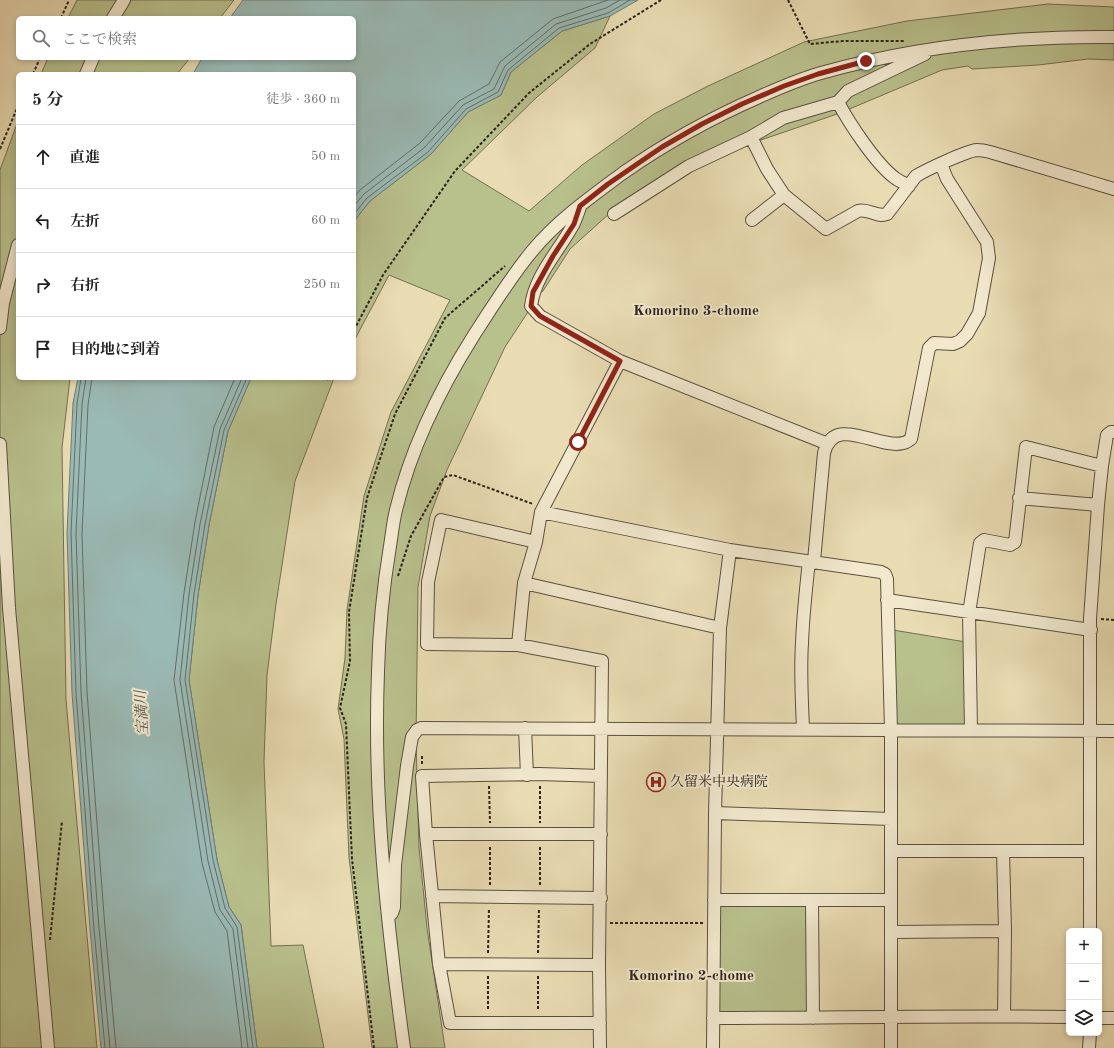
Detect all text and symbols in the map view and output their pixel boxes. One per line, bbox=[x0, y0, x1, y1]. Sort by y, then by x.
search box bbox=[16, 16, 356, 60]
icon: search bbox=[30, 27, 52, 49]
text: ここで検索 bbox=[62, 33, 137, 48]
route end bbox=[857, 52, 875, 70]
text: 5 分 bbox=[32, 92, 64, 109]
text: 徒歩 · 360 m bbox=[266, 93, 340, 106]
icon: ahead bbox=[32, 146, 54, 168]
text: 50 m bbox=[311, 150, 340, 163]
text: 直進 bbox=[70, 151, 100, 166]
icon: left bbox=[32, 210, 54, 232]
text: 60 m bbox=[311, 214, 340, 227]
text: 左折 bbox=[70, 215, 100, 230]
icon: right bbox=[32, 274, 54, 296]
text: 250 m bbox=[303, 278, 340, 291]
text: 右折 bbox=[70, 279, 100, 294]
district label: Komorino 3-chome bbox=[633, 304, 759, 319]
icon: arrive bbox=[32, 338, 54, 360]
text: 目的地に到着 bbox=[70, 343, 160, 358]
route start bbox=[569, 433, 587, 451]
water label: 宝満川 bbox=[132, 688, 152, 736]
hospital icon: 久留米中央病院 bbox=[645, 771, 667, 793]
place label: 久留米中央病院 bbox=[670, 774, 768, 789]
map controls bbox=[1066, 928, 1102, 1036]
button: + bbox=[1066, 928, 1102, 964]
button: − bbox=[1066, 964, 1102, 1000]
district label: Komorino 2-chome bbox=[628, 969, 754, 984]
button: layers bbox=[1066, 1000, 1102, 1036]

